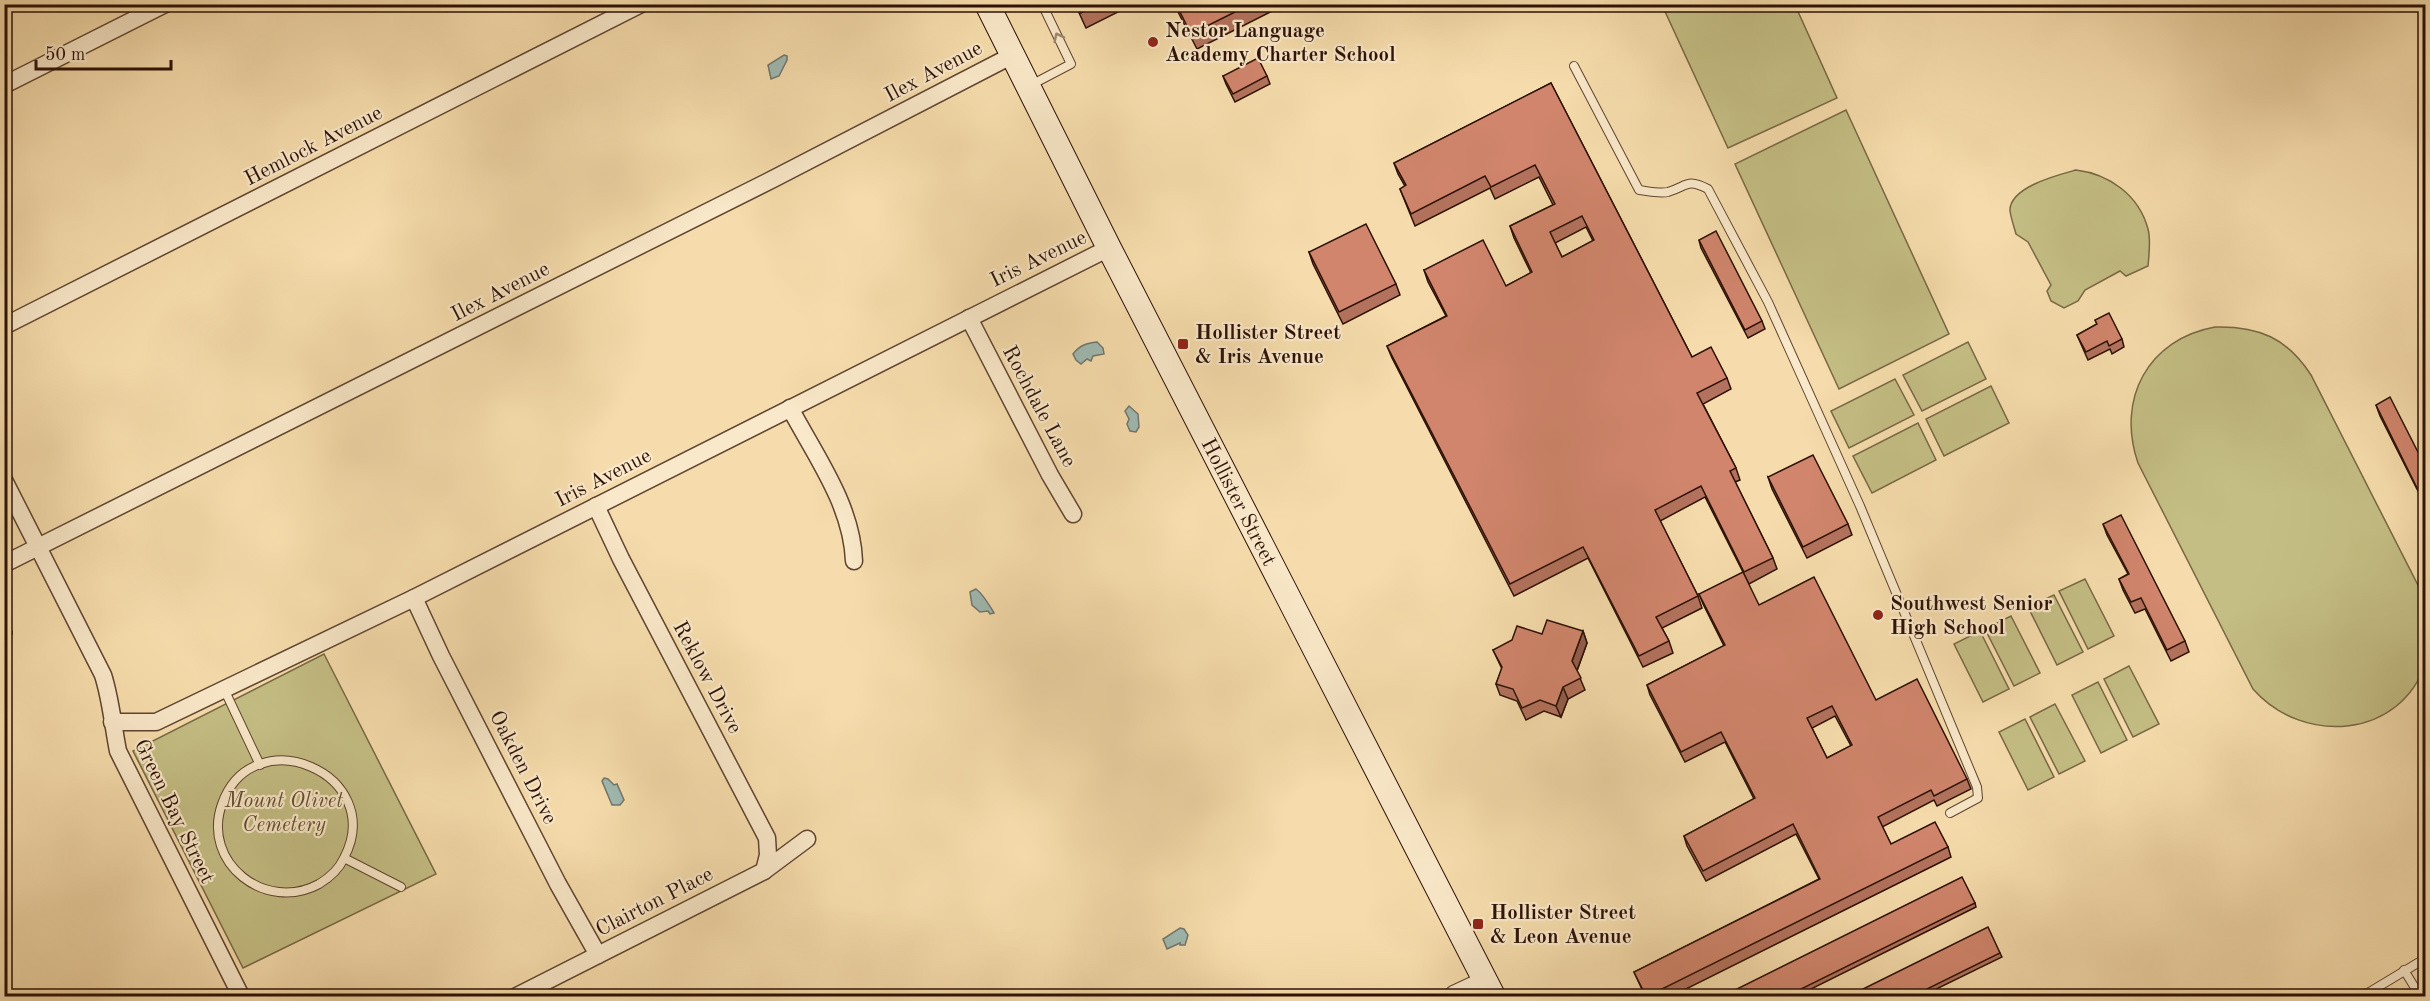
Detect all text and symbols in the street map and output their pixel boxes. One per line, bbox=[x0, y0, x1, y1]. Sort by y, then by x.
place label: Nestor Language Academy Charter School bbox=[1165, 21, 1396, 66]
scale bar bbox=[36, 33, 171, 71]
one-way arrow bbox=[1054, 33, 1065, 44]
marker: Nestor Language Academy Charter School bbox=[1146, 35, 1160, 49]
street label: Ilex Avenue bbox=[881, 38, 986, 107]
text: 50 m bbox=[45, 46, 85, 64]
street label: Hemlock Avenue bbox=[241, 103, 386, 190]
street label: Iris Avenue bbox=[987, 227, 1090, 292]
street label: Ilex Avenue bbox=[448, 259, 553, 326]
place label: Hollister Street & Iris Avenue bbox=[1195, 323, 1341, 368]
marker: Hollister Street & Iris Avenue bbox=[1176, 337, 1190, 351]
street label: Rochdale Lane bbox=[998, 343, 1079, 471]
street label: Hollister Street bbox=[1197, 435, 1279, 570]
street label: Iris Avenue bbox=[552, 445, 655, 511]
place label: Southwest Senior High School bbox=[1890, 594, 2053, 639]
marker: Southwest Senior High School bbox=[1871, 608, 1885, 622]
street label: Reklow Drive bbox=[668, 618, 745, 737]
street label: Oakden Drive bbox=[485, 708, 560, 828]
street label: Green Bay Street bbox=[130, 736, 218, 887]
park label: Mount Olivet Cemetery bbox=[224, 791, 343, 836]
street label: Clairton Place bbox=[593, 864, 717, 941]
place label: Hollister Street & Leon Avenue bbox=[1490, 903, 1636, 948]
marker: Hollister Street & Leon Avenue bbox=[1471, 917, 1485, 931]

